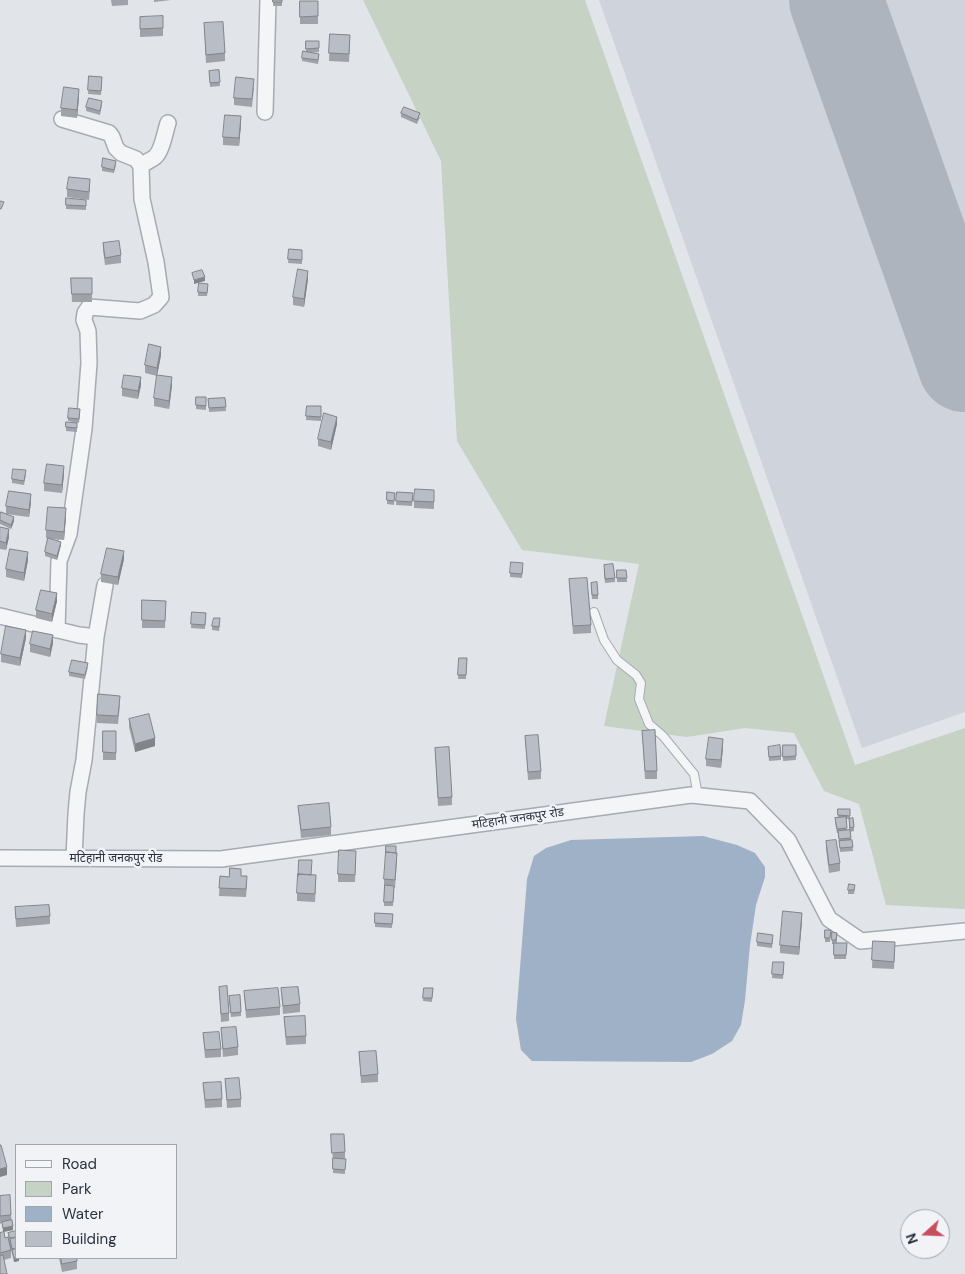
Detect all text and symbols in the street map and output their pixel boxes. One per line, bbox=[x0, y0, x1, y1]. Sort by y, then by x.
street label: मटिहानी जनकपुर रोड bbox=[471, 805, 565, 833]
street label: मटिहानी जनकपुर रोड bbox=[70, 852, 162, 866]
legend bbox=[15, 1144, 178, 1259]
text: Road bbox=[62, 1154, 97, 1174]
text: Park bbox=[62, 1179, 92, 1199]
text: Water bbox=[62, 1204, 103, 1224]
north arrow bbox=[900, 1209, 950, 1259]
text: Building bbox=[62, 1229, 117, 1249]
text: N bbox=[902, 1231, 922, 1247]

